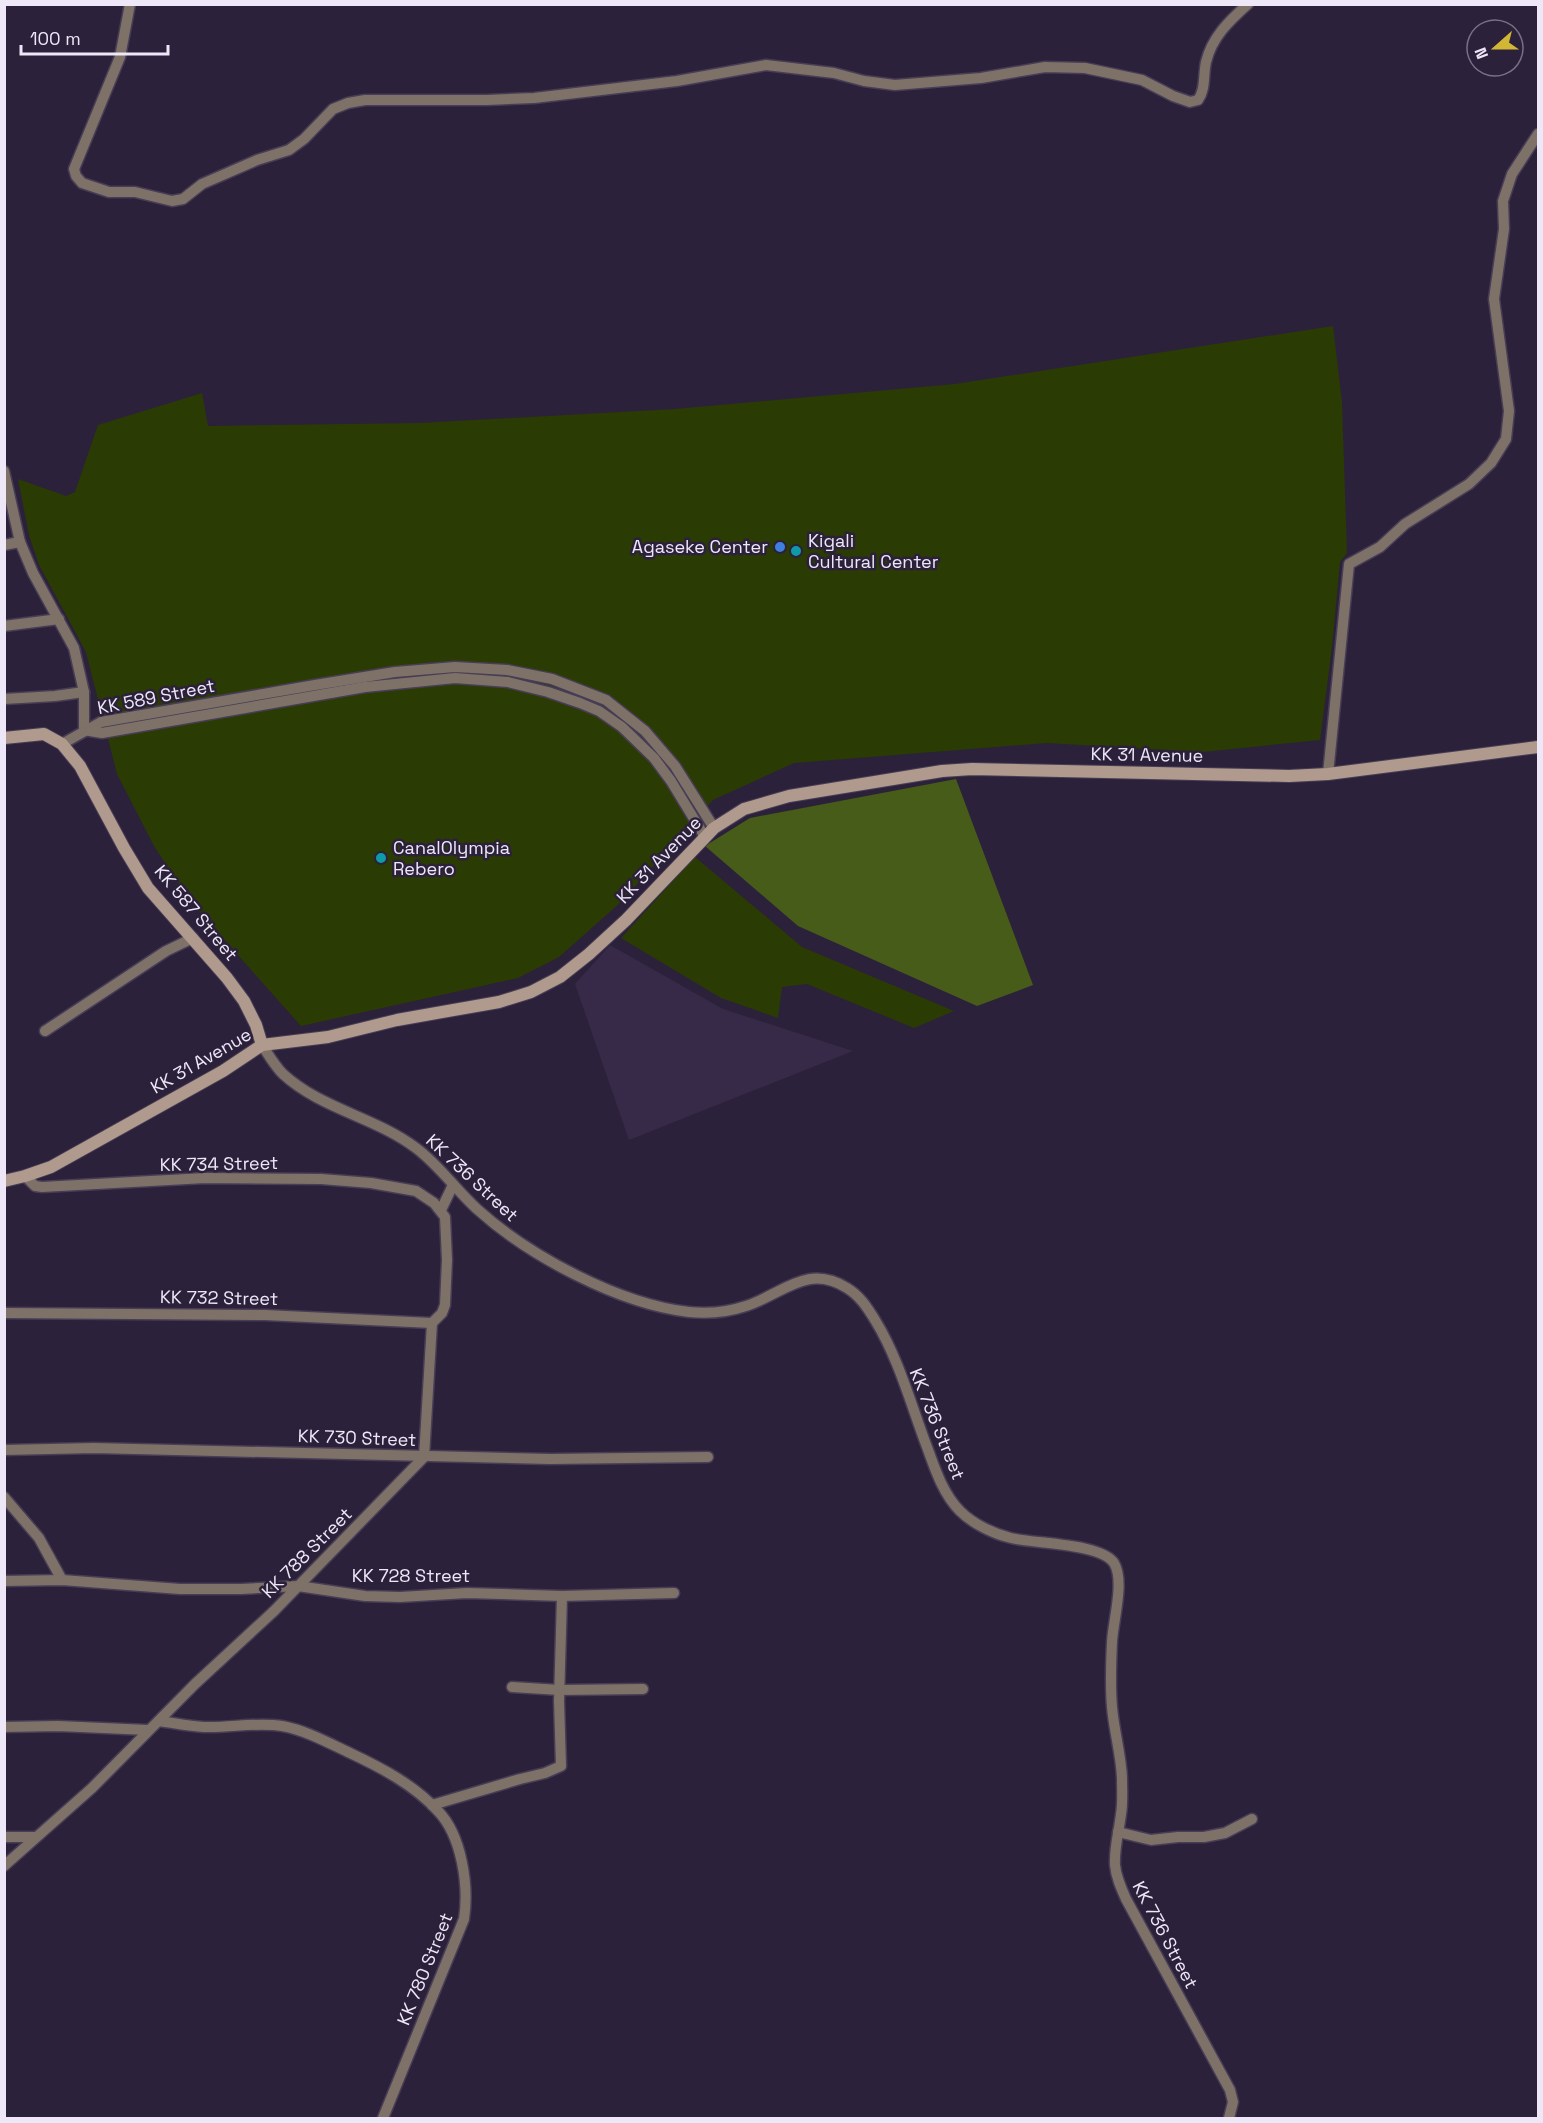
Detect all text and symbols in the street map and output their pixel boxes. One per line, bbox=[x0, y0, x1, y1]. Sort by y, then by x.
scale bar bbox=[21, 18, 168, 56]
north arrow bbox=[1465, 18, 1525, 78]
text: 100 m bbox=[30, 27, 81, 50]
text: N bbox=[1470, 44, 1493, 62]
place label: Kigali Cultural Center bbox=[808, 529, 939, 573]
place label: Agaseke Center bbox=[632, 535, 768, 558]
marker: Agaseke Center bbox=[773, 540, 787, 554]
marker: Kigali Cultural Center bbox=[789, 544, 803, 558]
street label: KK 589 Street bbox=[95, 674, 217, 719]
street label: KK 31 Avenue bbox=[1090, 742, 1204, 767]
street label: KK 31 Avenue bbox=[611, 811, 706, 908]
place label: CanalOlympia Rebero bbox=[393, 836, 510, 880]
marker: CanalOlympia Rebero bbox=[374, 851, 388, 865]
street label: KK 587 Street bbox=[150, 860, 243, 965]
street label: KK 31 Avenue bbox=[146, 1022, 255, 1099]
street label: KK 736 Street bbox=[421, 1129, 523, 1226]
street label: KK 734 Street bbox=[160, 1151, 278, 1176]
street label: KK 732 Street bbox=[160, 1285, 278, 1310]
street label: KK 736 Street bbox=[905, 1365, 970, 1483]
street label: KK 730 Street bbox=[297, 1424, 417, 1451]
street label: KK 788 Street bbox=[257, 1503, 357, 1603]
street label: KK 728 Street bbox=[352, 1564, 470, 1587]
street label: KK 736 Street bbox=[1128, 1877, 1203, 1992]
street label: KK 780 Street bbox=[392, 1909, 458, 2028]

